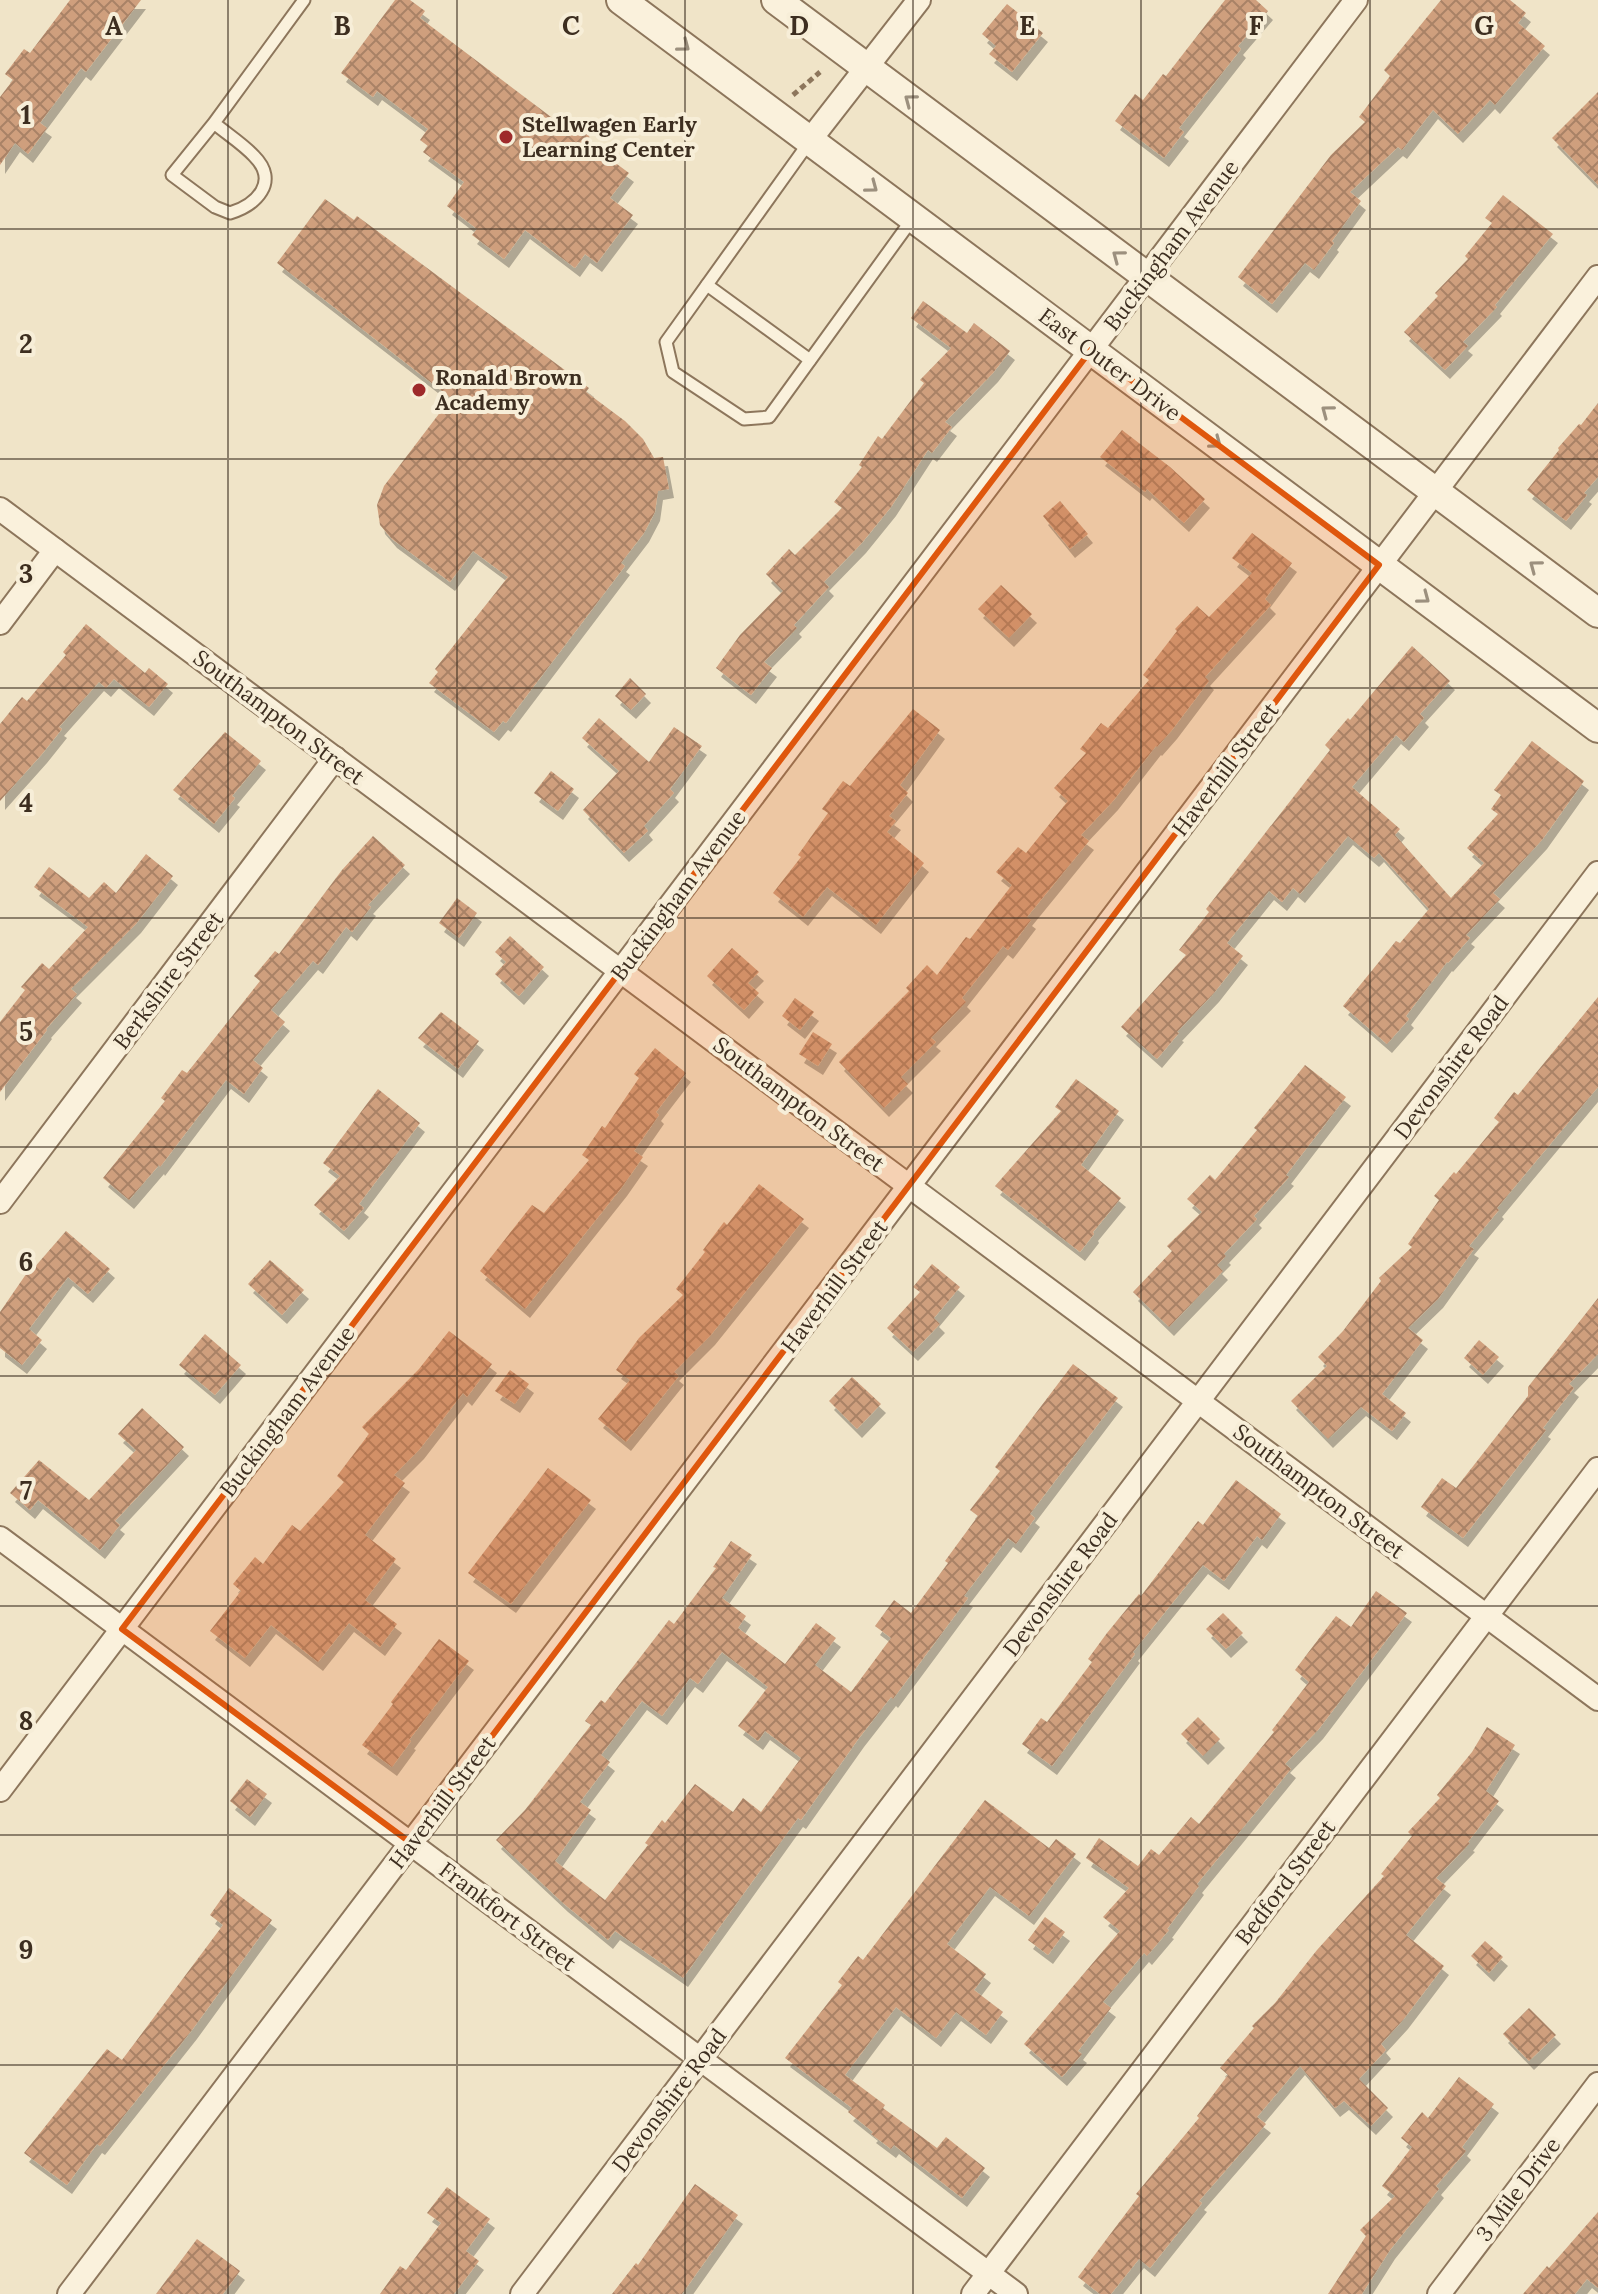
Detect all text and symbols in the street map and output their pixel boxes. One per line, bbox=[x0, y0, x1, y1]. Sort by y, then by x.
text: A bbox=[105, 9, 123, 42]
text: B bbox=[333, 9, 351, 42]
text: C bbox=[562, 9, 580, 42]
text: D bbox=[789, 9, 809, 42]
text: E bbox=[1019, 9, 1035, 42]
text: F bbox=[1249, 9, 1264, 42]
text: G bbox=[1474, 9, 1494, 42]
one-way arrow bbox=[675, 37, 690, 51]
one-way arrow bbox=[904, 95, 919, 110]
text: 1 bbox=[21, 98, 31, 131]
place label: Stellwagen Early Learning Center bbox=[522, 110, 698, 163]
marker: Stellwagen Early Learning Center bbox=[497, 128, 515, 146]
street label: Buckingham Avenue bbox=[1098, 154, 1245, 336]
one-way arrow bbox=[864, 178, 878, 192]
one-way arrow bbox=[1113, 251, 1127, 265]
street label: East Outer Drive bbox=[1033, 301, 1187, 427]
text: 2 bbox=[19, 327, 33, 360]
place label: Ronald Brown Academy bbox=[435, 363, 582, 416]
marker: Ronald Brown Academy bbox=[410, 381, 428, 399]
one-way arrow bbox=[1321, 406, 1336, 421]
one-way arrow bbox=[1207, 433, 1221, 448]
text: 3 bbox=[19, 557, 33, 590]
one-way arrow bbox=[1530, 562, 1544, 576]
one-way arrow bbox=[1415, 589, 1430, 603]
street label: Southampton Street bbox=[188, 643, 371, 791]
street label: Haverhill Street bbox=[1166, 696, 1285, 841]
text: 4 bbox=[19, 786, 33, 819]
street label: Buckingham Avenue bbox=[605, 804, 752, 986]
street label: Berkshire Street bbox=[107, 905, 229, 1055]
street label: Devonshire Road bbox=[1388, 989, 1514, 1145]
text: 5 bbox=[19, 1015, 33, 1048]
street label: Southampton Street bbox=[708, 1030, 891, 1178]
street label: Haverhill Street bbox=[775, 1213, 894, 1358]
text: 6 bbox=[19, 1245, 33, 1278]
street label: Buckingham Avenue bbox=[214, 1320, 361, 1502]
street label: Southampton Street bbox=[1228, 1417, 1411, 1565]
text: 7 bbox=[20, 1474, 32, 1507]
street label: Devonshire Road bbox=[997, 1506, 1123, 1662]
text: 8 bbox=[19, 1704, 33, 1737]
street label: Haverhill Street bbox=[383, 1729, 502, 1874]
street label: Bedford Street bbox=[1229, 1813, 1341, 1950]
street label: Frankfort Street bbox=[434, 1855, 582, 1977]
text: 9 bbox=[19, 1933, 33, 1966]
street label: Devonshire Road bbox=[606, 2022, 732, 2178]
street label: 3 Mile Drive bbox=[1470, 2131, 1566, 2247]

